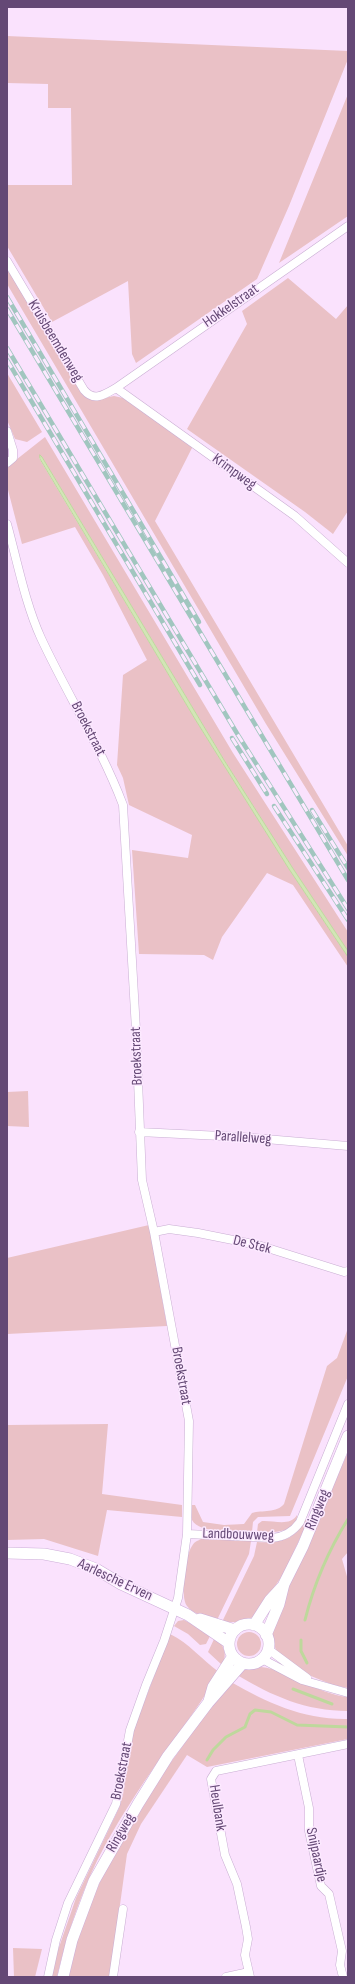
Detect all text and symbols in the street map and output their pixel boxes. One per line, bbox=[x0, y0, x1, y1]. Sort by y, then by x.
street label: Hokkelstraat bbox=[200, 280, 262, 332]
street label: Kruisbeemdenweg bbox=[23, 297, 87, 385]
street label: Krimpweg bbox=[209, 450, 259, 494]
street label: Broekstraat bbox=[67, 699, 109, 759]
street label: Broekstraat bbox=[127, 1026, 147, 1086]
street label: Parallelweg bbox=[214, 1127, 272, 1149]
street label: De Stek bbox=[231, 1232, 273, 1258]
street label: Broekstraat bbox=[167, 1346, 195, 1406]
street label: Ringweg bbox=[302, 1487, 334, 1533]
street label: Landbouwweg bbox=[202, 1525, 274, 1545]
street label: Aarlesche Erven bbox=[75, 1555, 155, 1605]
street label: Broekstraat bbox=[108, 1740, 136, 1802]
street label: Heulbank bbox=[204, 1783, 230, 1833]
street label: Ringweg bbox=[103, 1810, 139, 1856]
street label: Snijpaardje bbox=[301, 1826, 331, 1884]

